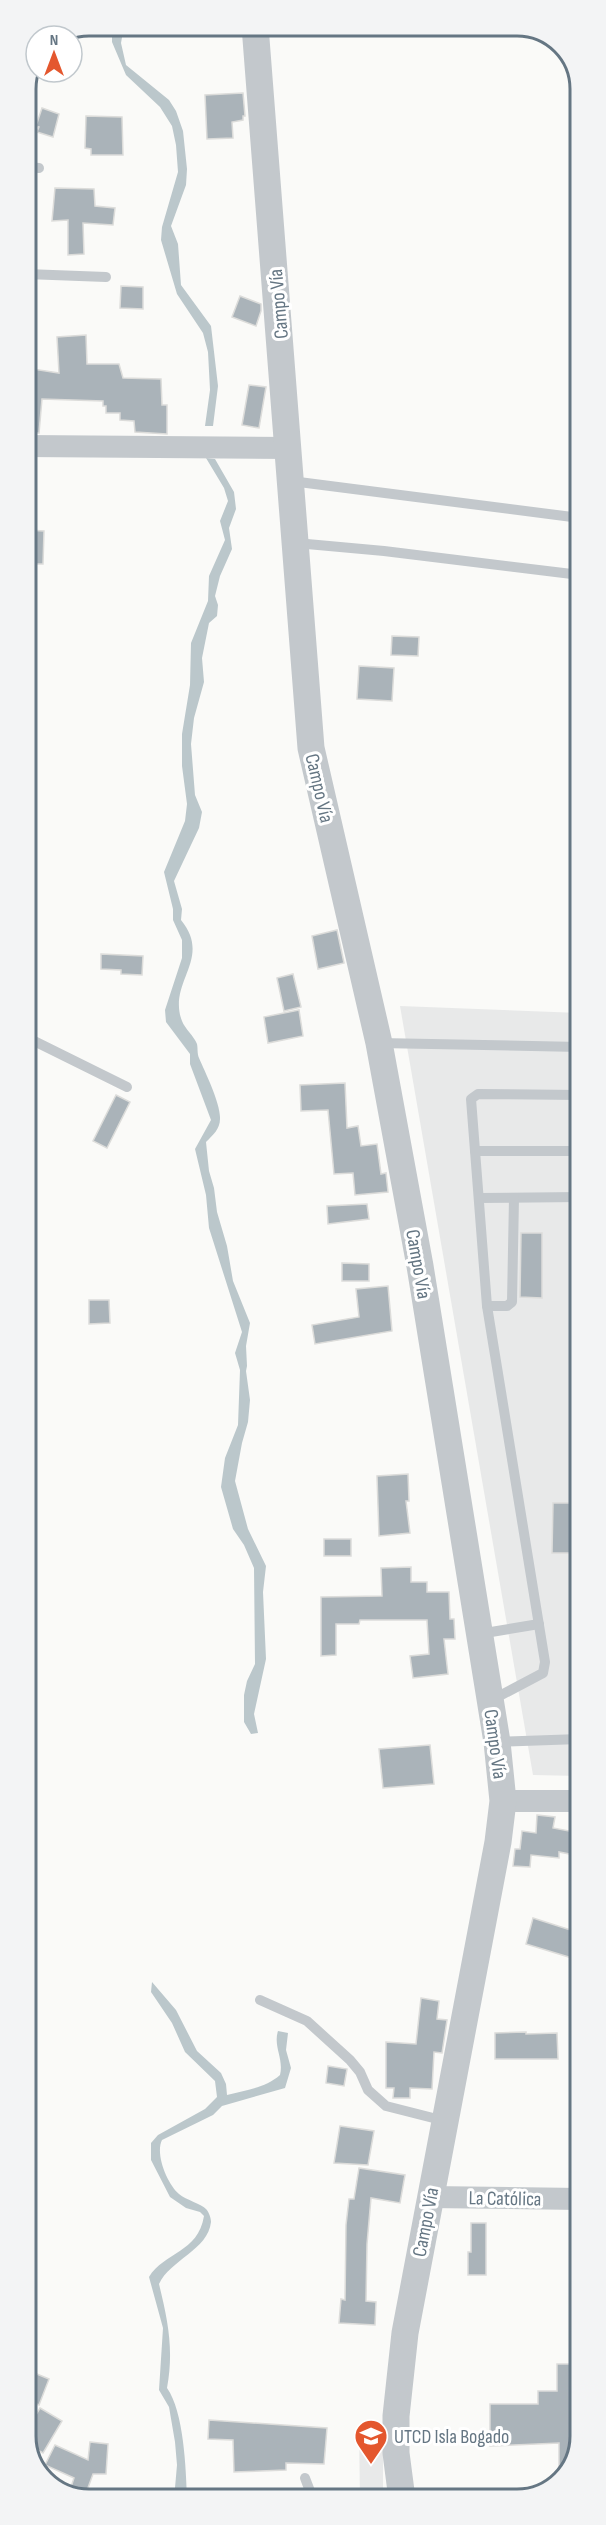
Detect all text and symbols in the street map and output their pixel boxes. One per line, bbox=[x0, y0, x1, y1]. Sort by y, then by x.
north arrow bbox=[24, 24, 84, 84]
text: N bbox=[50, 31, 58, 50]
street label: Campo Vía bbox=[264, 268, 294, 340]
street label: Campo Vía bbox=[299, 751, 339, 825]
street label: Campo Vía bbox=[400, 1228, 436, 1301]
street label: Campo Vía bbox=[478, 1708, 512, 1781]
street label: Campo Vía bbox=[408, 2185, 444, 2259]
street label: La Católica bbox=[468, 2186, 542, 2212]
school or university icon: UTCD Isla Bogado bbox=[353, 2418, 389, 2465]
place label: UTCD Isla Bogado bbox=[394, 2425, 509, 2449]

